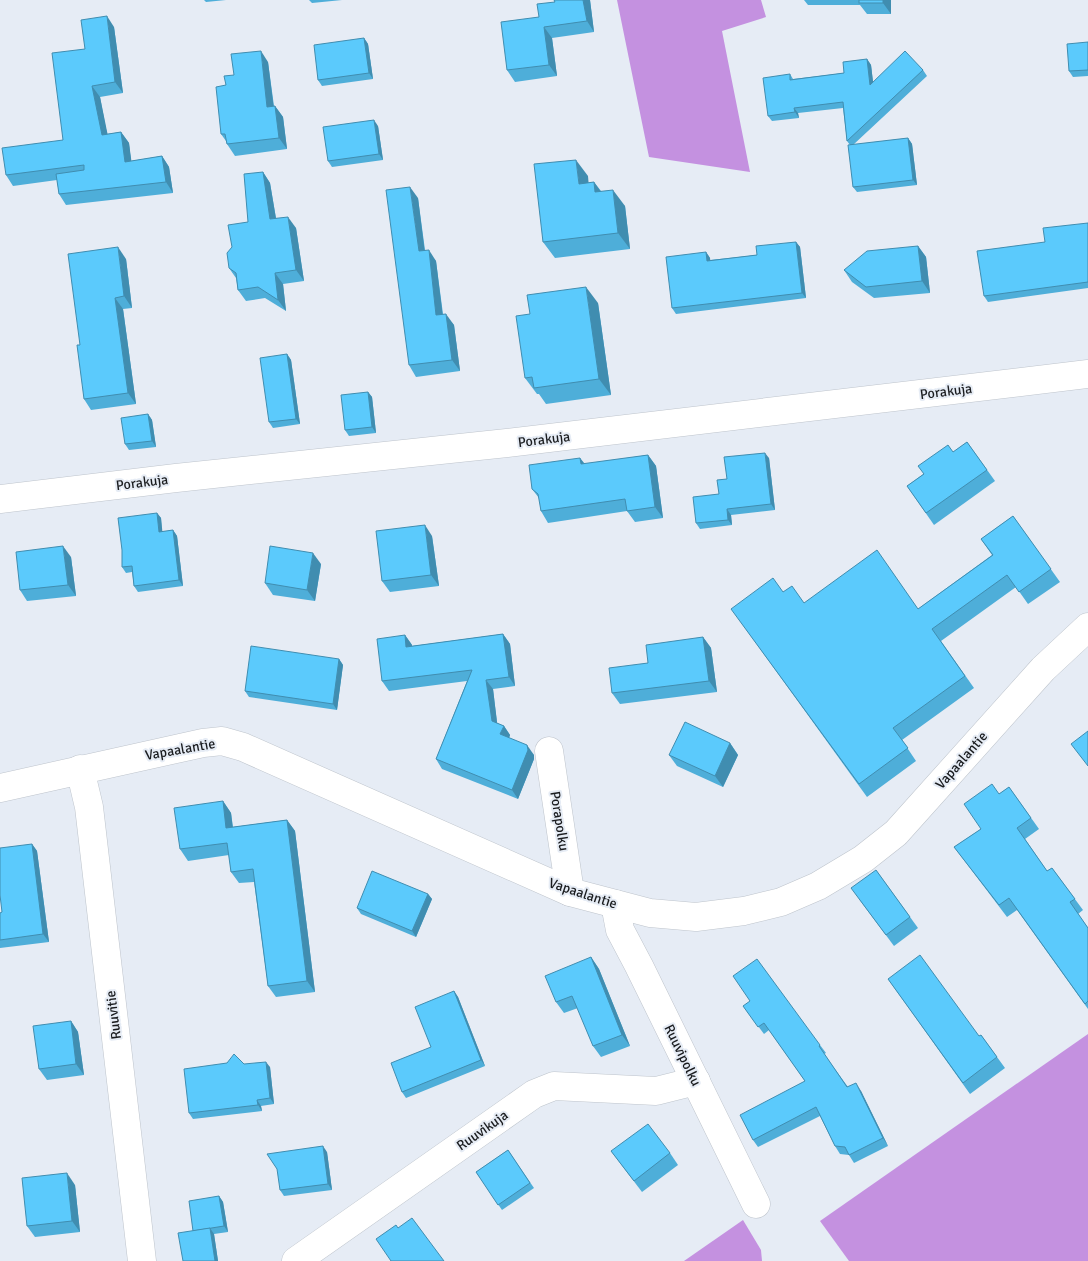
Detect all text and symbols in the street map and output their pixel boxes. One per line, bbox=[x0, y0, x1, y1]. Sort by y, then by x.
street label: Porakuja bbox=[919, 380, 973, 403]
street label: Porakuja bbox=[517, 428, 571, 451]
street label: Porakuja bbox=[115, 471, 169, 494]
street label: Vapaalantie bbox=[932, 728, 991, 793]
street label: Vapaalantie bbox=[144, 735, 216, 764]
street label: Porapolku bbox=[546, 790, 573, 852]
street label: Vapaalantie bbox=[547, 874, 619, 913]
street label: Ruuvitie bbox=[102, 990, 125, 1040]
street label: Ruuvipolku bbox=[660, 1022, 705, 1089]
street label: Ruuvikuja bbox=[453, 1107, 511, 1154]

